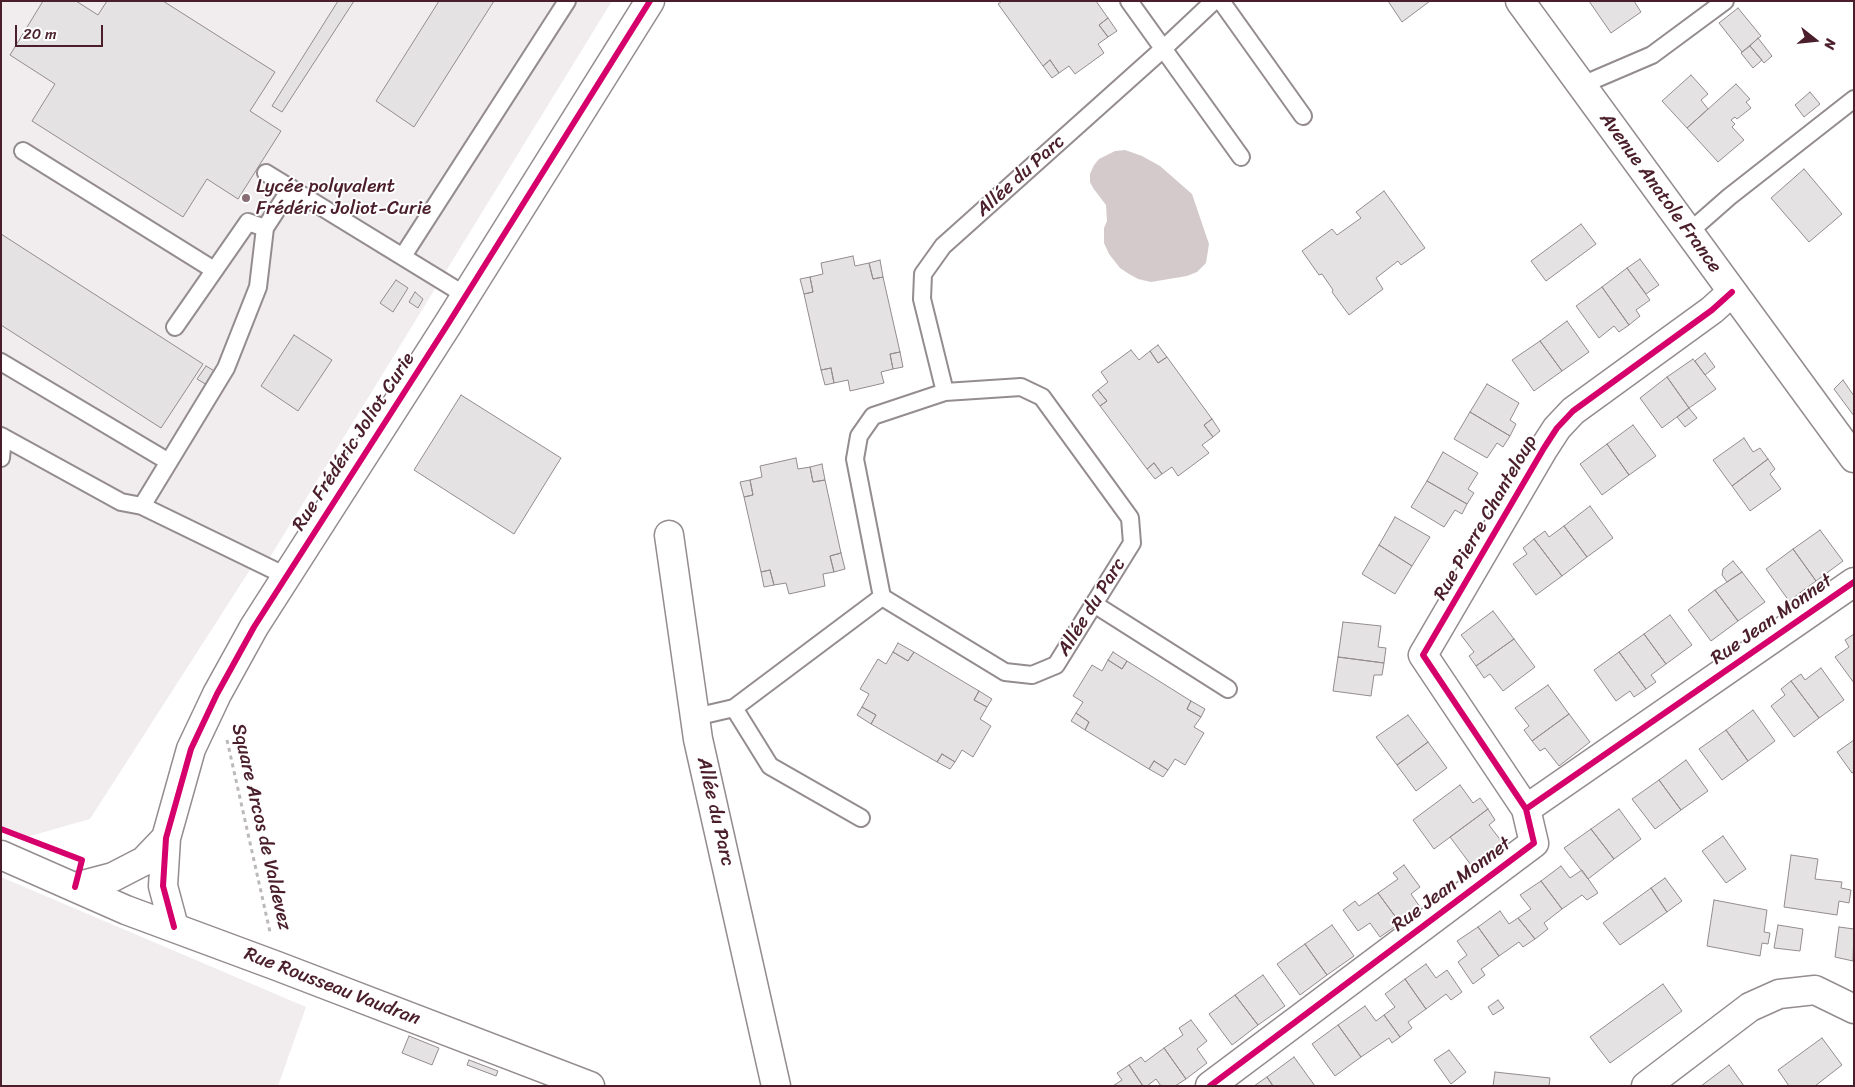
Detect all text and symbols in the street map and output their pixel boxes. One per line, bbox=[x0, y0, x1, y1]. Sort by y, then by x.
scale bar bbox=[18, 15, 105, 47]
north arrow bbox=[1790, 15, 1840, 65]
text: 20 m bbox=[23, 21, 57, 47]
text: N bbox=[1817, 36, 1843, 52]
street label: Avenue Anatole France bbox=[1594, 108, 1726, 278]
street label: Allée du Parc bbox=[972, 130, 1070, 222]
place label: Lycée polyvalent Frédéric Joliot-Curie bbox=[256, 176, 431, 220]
marker: Lycée polyvalent Frédéric Joliot-Curie bbox=[240, 192, 252, 204]
street label: Rue Frédéric Joliot Curie bbox=[288, 349, 420, 535]
street label: Rue Pierre Chanteloup bbox=[1429, 431, 1543, 605]
street label: Allée du Parc bbox=[1053, 554, 1131, 660]
street label: Rue Jean Monnet bbox=[1707, 570, 1837, 670]
street label: Square Arcos de Valdevez bbox=[226, 721, 296, 933]
street label: Allée du Parc bbox=[691, 755, 739, 869]
street label: Rue Jean Monnet bbox=[1388, 833, 1516, 937]
street label: Rue Rousseau Vaudran bbox=[241, 943, 423, 1031]

